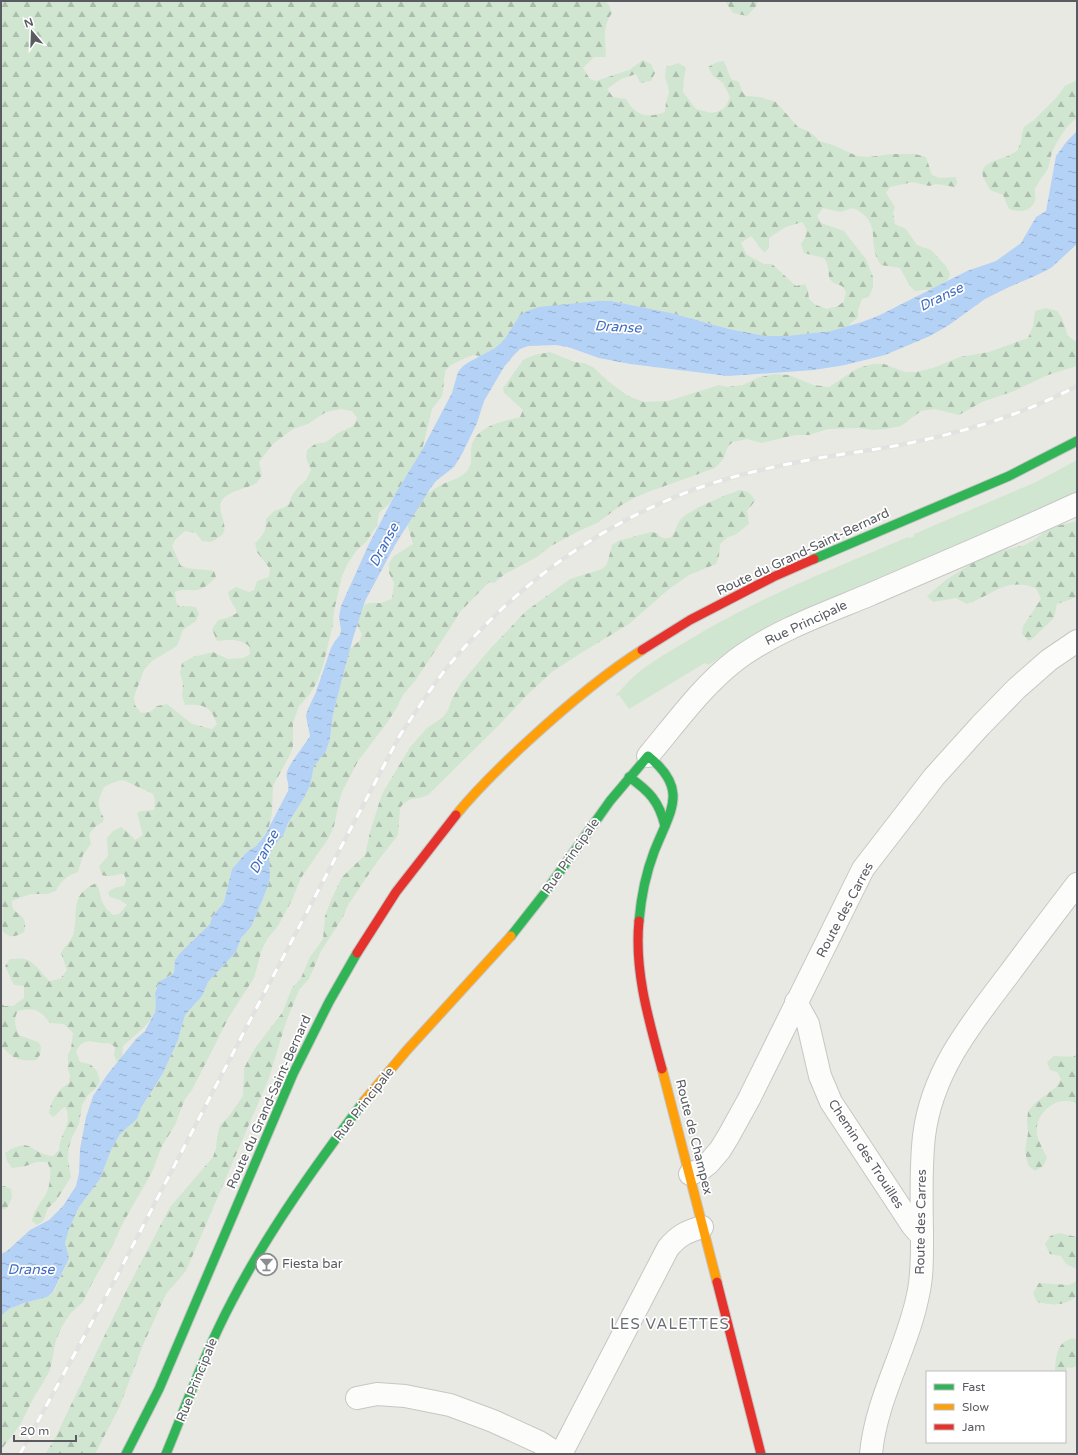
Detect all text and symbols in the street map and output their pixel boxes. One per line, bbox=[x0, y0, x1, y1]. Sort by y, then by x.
north arrow bbox=[12, 12, 52, 52]
text: N bbox=[23, 15, 35, 31]
water label: Dranse bbox=[916, 279, 967, 315]
water label: Dranse bbox=[594, 317, 643, 337]
street label: Route du Grand-Saint-Bernard bbox=[714, 505, 892, 599]
water label: Dranse bbox=[366, 519, 403, 570]
street label: Rue Principale bbox=[762, 597, 850, 649]
street label: Rue Principale bbox=[539, 815, 603, 897]
water label: Dranse bbox=[246, 826, 283, 877]
street label: Route des Carres bbox=[813, 860, 877, 960]
street label: Route du Grand-Saint-Bernard bbox=[223, 1013, 315, 1191]
street label: Rue Principale bbox=[330, 1064, 398, 1144]
street label: Route de Champex bbox=[672, 1078, 716, 1196]
street label: Chemin des Trouilles bbox=[825, 1096, 907, 1212]
street label: Route des Carres bbox=[912, 1169, 930, 1275]
bar icon: Fiesta bar bbox=[253, 1251, 279, 1277]
place label: Fiesta bar bbox=[282, 1256, 343, 1272]
water label: Dranse bbox=[8, 1261, 55, 1278]
district label: LES VALETTES bbox=[610, 1315, 730, 1333]
street label: Rue Principale bbox=[173, 1336, 221, 1424]
legend bbox=[926, 1371, 1066, 1443]
text: Fast bbox=[962, 1380, 986, 1394]
text: Slow bbox=[962, 1400, 989, 1414]
scale bar bbox=[14, 1417, 76, 1443]
text: Jam bbox=[962, 1420, 985, 1434]
text: 20 m bbox=[20, 1424, 49, 1438]

